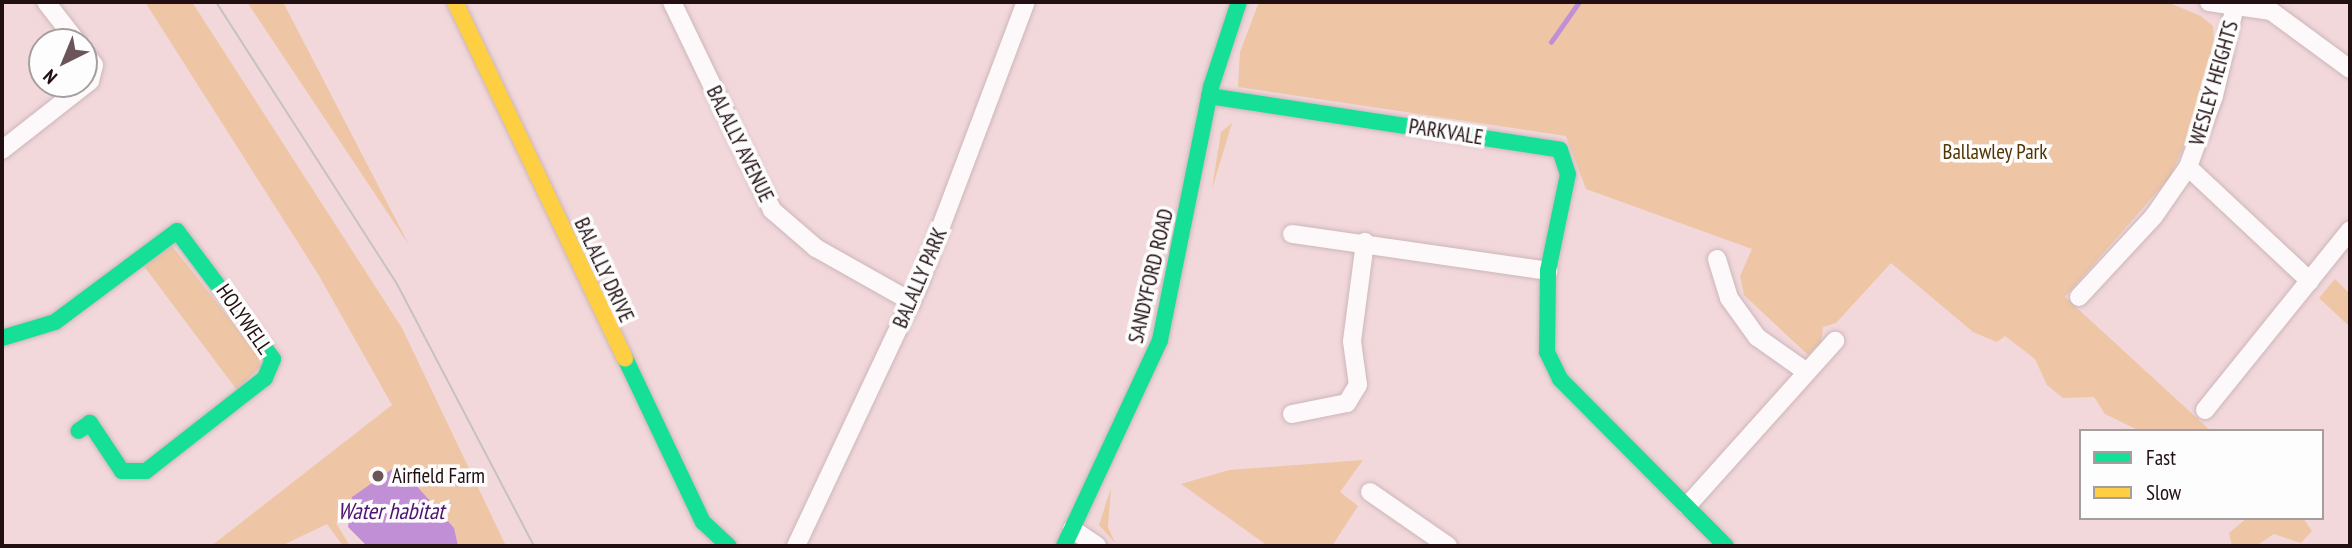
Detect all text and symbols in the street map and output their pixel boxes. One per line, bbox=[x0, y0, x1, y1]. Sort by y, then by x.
street label: WESLEY HEIGHTS bbox=[2184, 18, 2244, 148]
north arrow bbox=[28, 28, 98, 98]
text: N bbox=[38, 65, 62, 89]
street label: BALALLY AVENUE bbox=[701, 81, 779, 207]
street label: PARKVALE bbox=[1407, 114, 1485, 150]
park label: Ballawley Park bbox=[1942, 139, 2048, 165]
street label: SANDYFORD ROAD bbox=[1123, 206, 1179, 346]
street label: BALALLY DRIVE bbox=[569, 214, 639, 326]
street label: BALALLY PARK bbox=[888, 224, 952, 332]
street label: HOLYWELL bbox=[211, 279, 277, 359]
legend bbox=[2079, 429, 2324, 520]
text: Fast bbox=[2146, 444, 2176, 471]
place label: Airfield Farm bbox=[392, 463, 485, 489]
marker: Airfield Farm bbox=[370, 468, 386, 484]
text: Slow bbox=[2146, 479, 2181, 506]
water label: Water habitat bbox=[338, 497, 444, 525]

